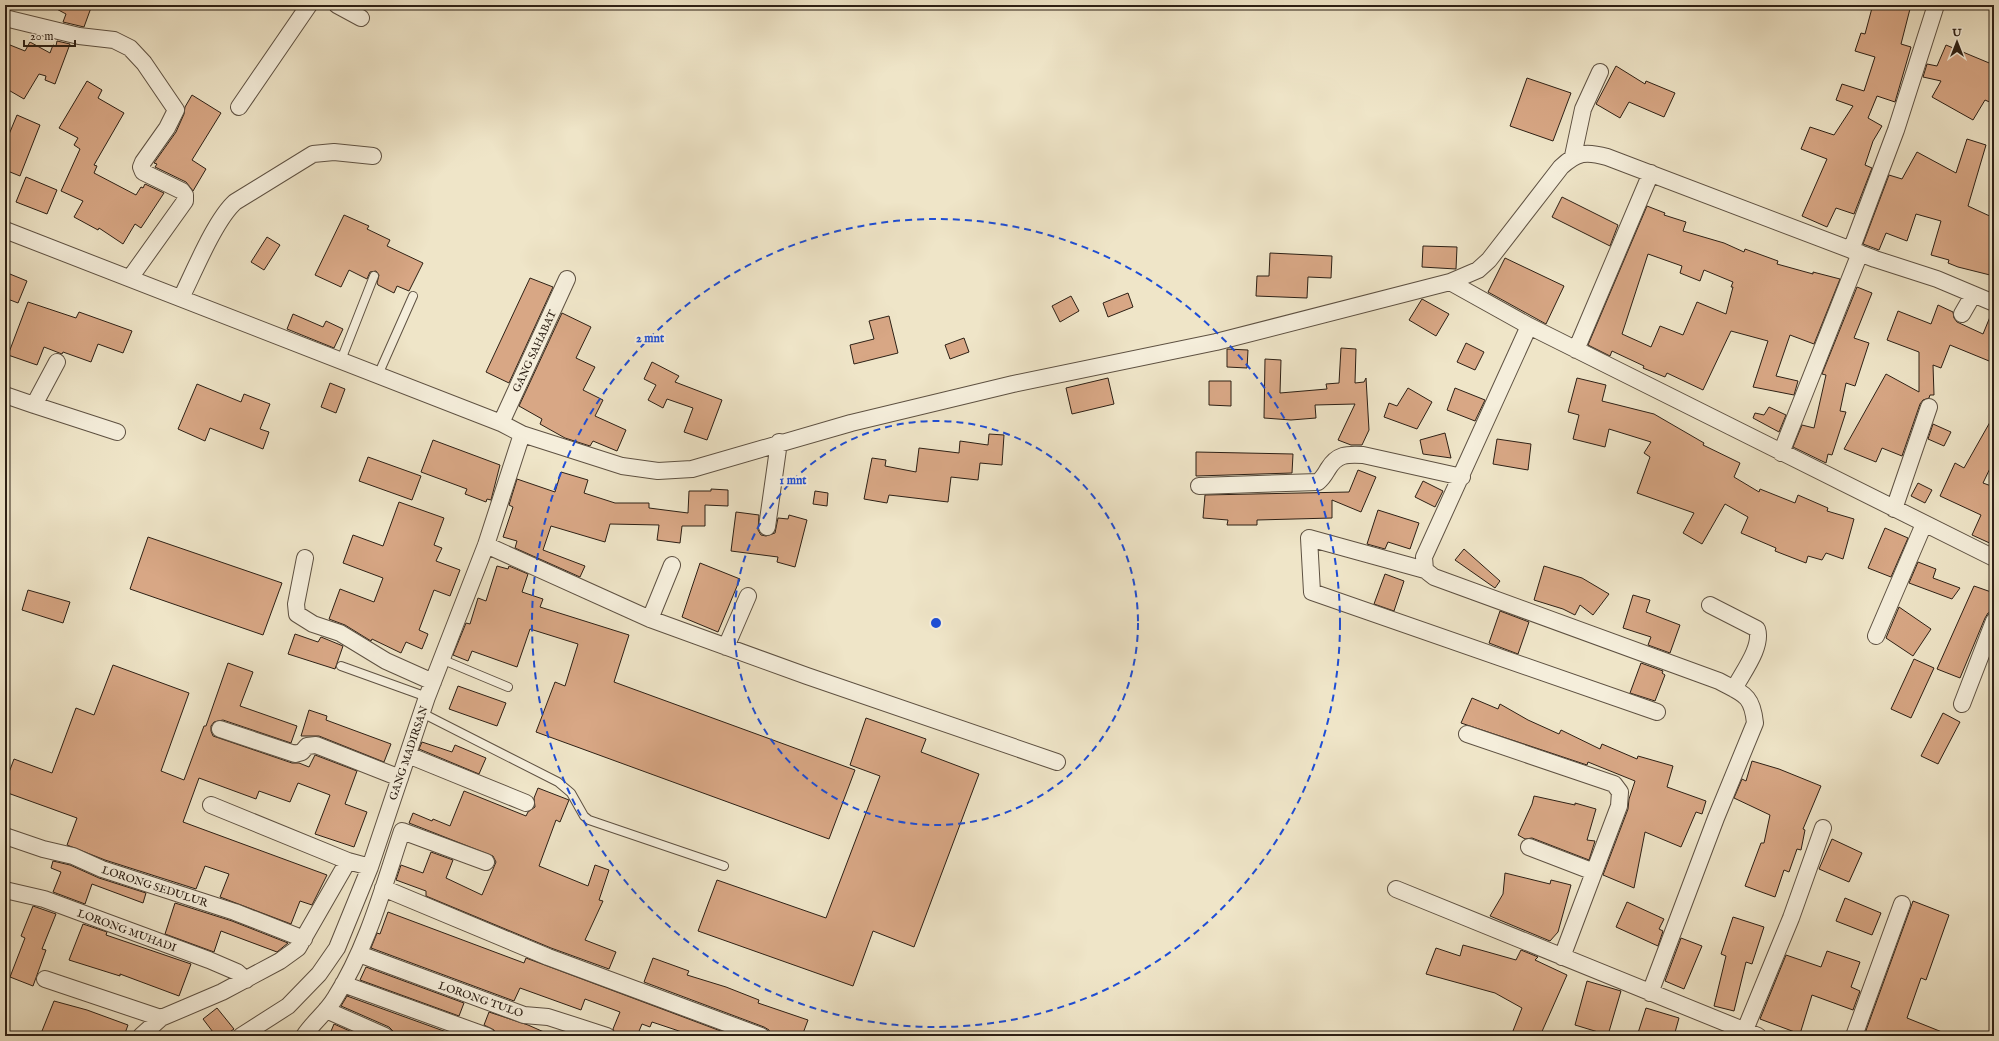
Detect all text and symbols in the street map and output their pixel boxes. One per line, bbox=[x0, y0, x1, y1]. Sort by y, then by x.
scale bar bbox=[24, 22, 75, 48]
north arrow bbox=[1937, 22, 1977, 62]
text: U bbox=[1951, 26, 1962, 40]
text: 20 m bbox=[30, 29, 53, 44]
street label: GANG SAHABAT bbox=[510, 308, 560, 395]
text: 2 mnt bbox=[636, 331, 665, 346]
text: 1 mnt bbox=[780, 473, 807, 488]
centre of rings bbox=[929, 616, 943, 630]
street label: GANG MADIRSAN bbox=[386, 704, 432, 802]
street label: LORONG SEDULUR bbox=[100, 863, 210, 911]
street label: LORONG MUHADI bbox=[75, 907, 178, 955]
street label: LORONG TULO bbox=[436, 979, 525, 1021]

